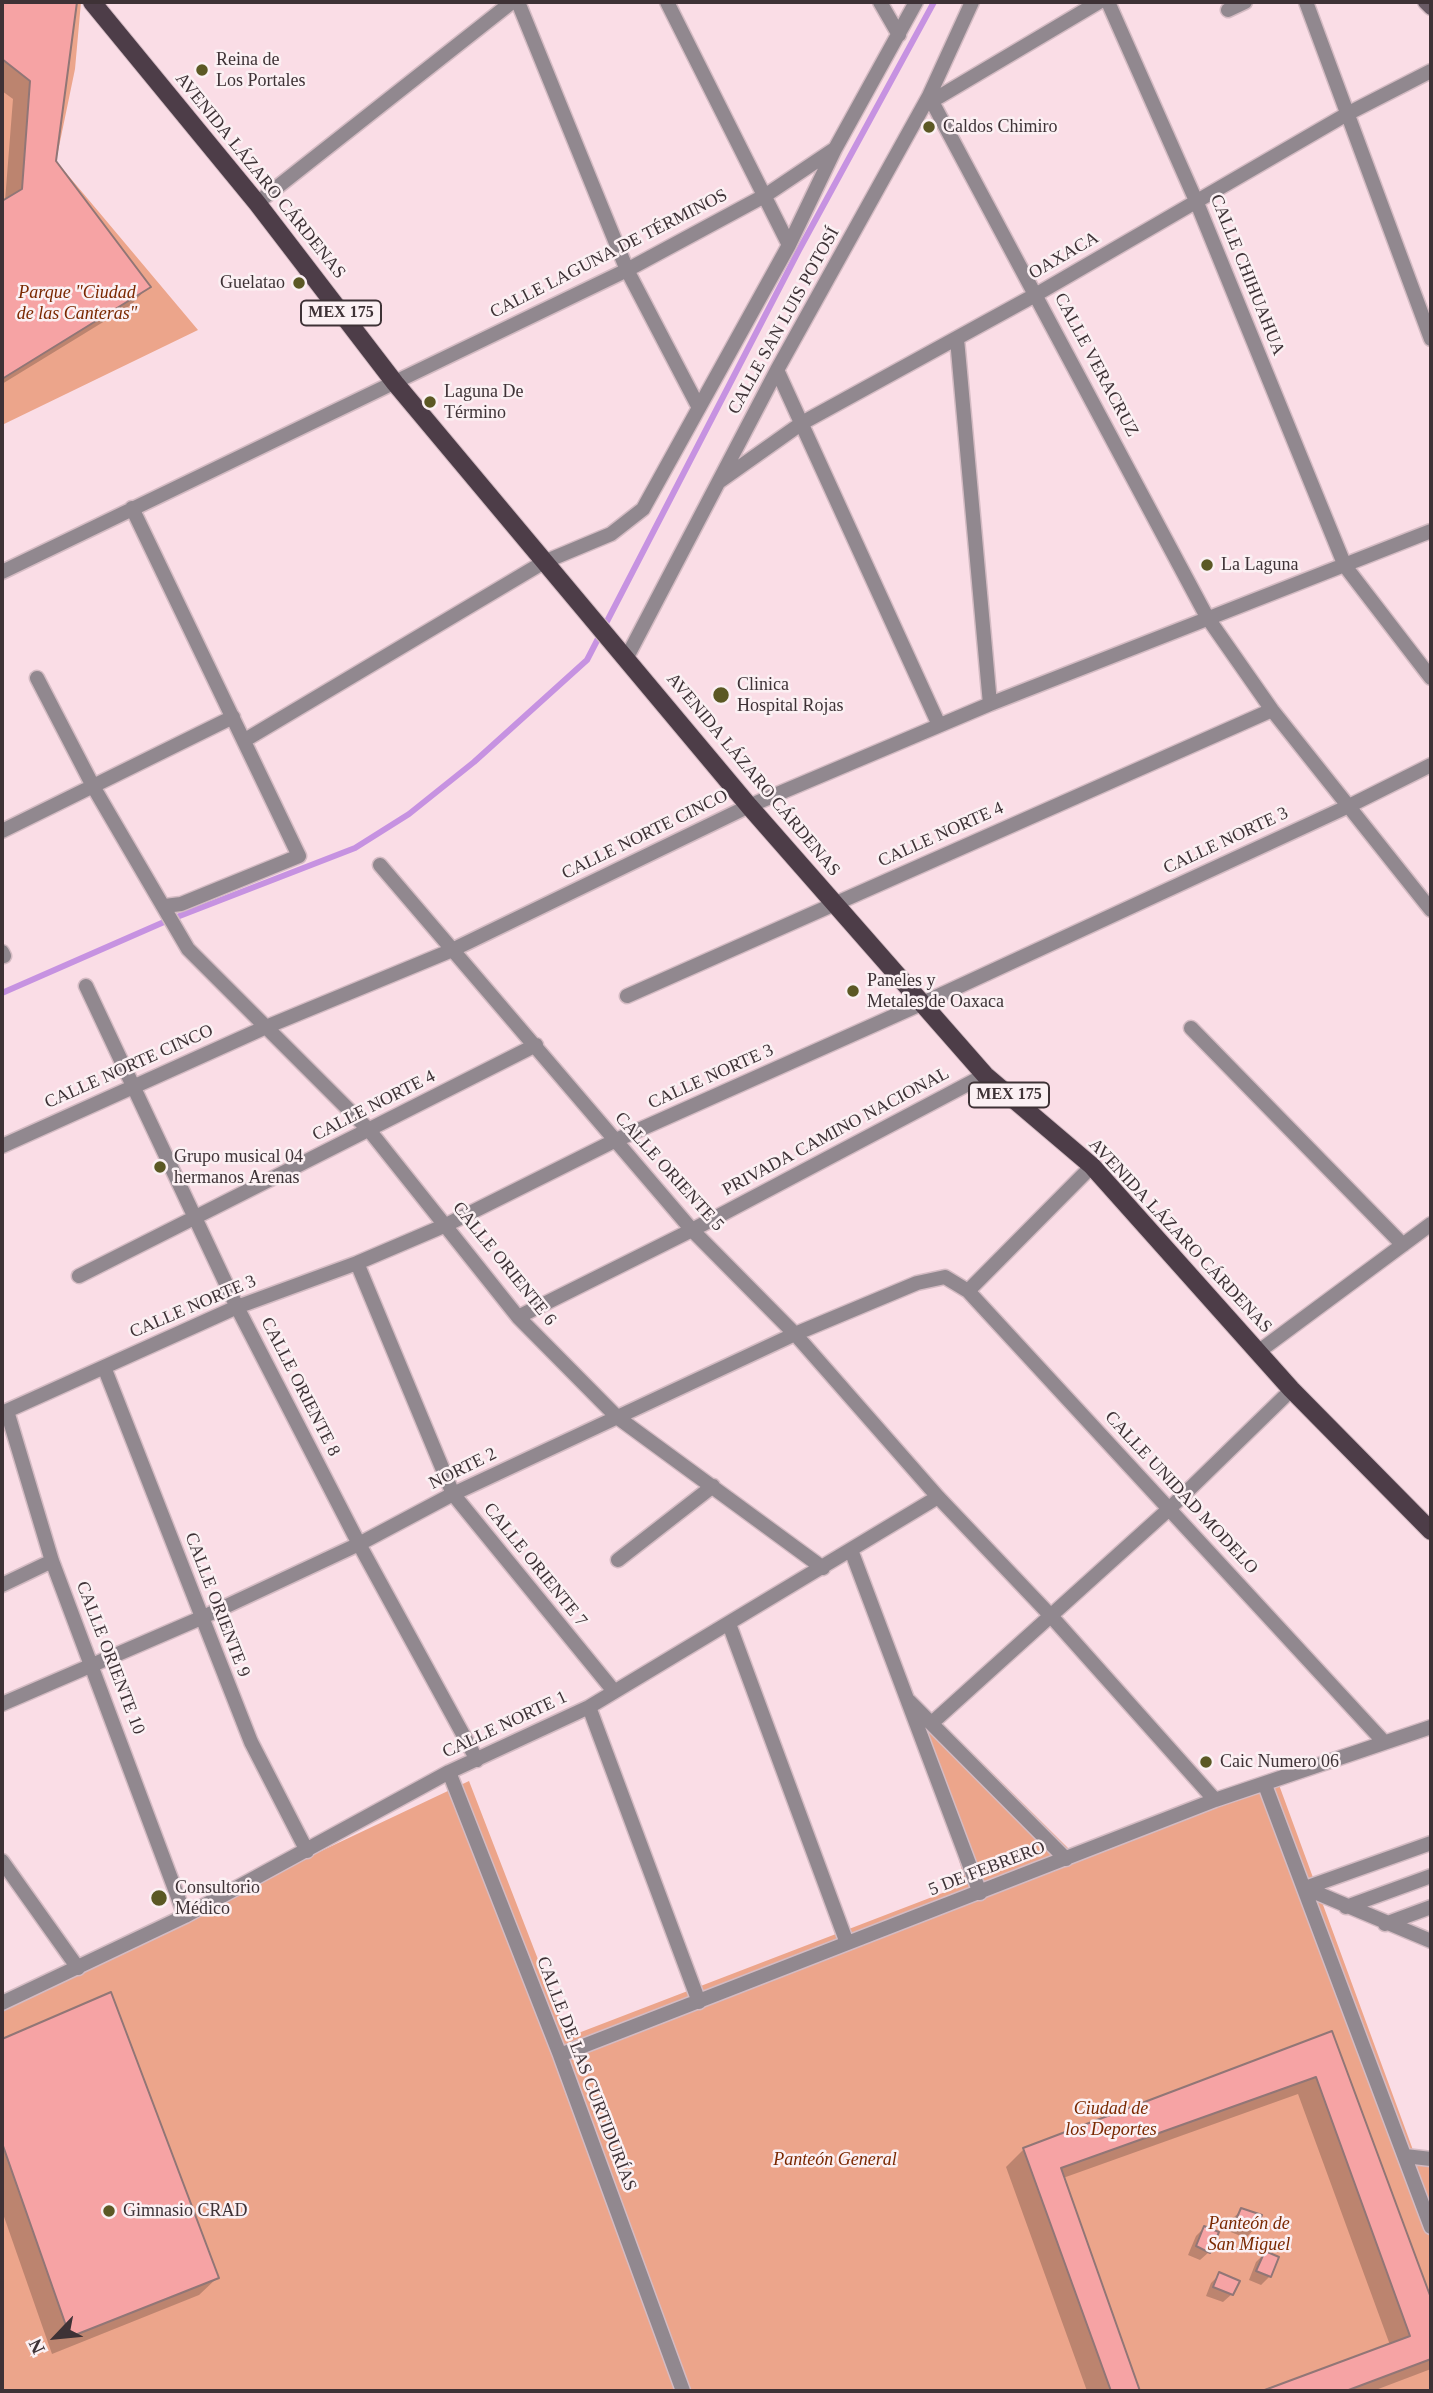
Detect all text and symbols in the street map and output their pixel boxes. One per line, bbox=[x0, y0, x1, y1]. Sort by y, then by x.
place label: Reina de Los Portales bbox=[216, 49, 305, 92]
marker: Reina de Los Portales bbox=[194, 62, 210, 78]
street label: AVENIDA LÁZARO CÁRDENAS bbox=[170, 69, 350, 283]
place label: Caldos Chimiro bbox=[943, 116, 1058, 138]
marker: Caldos Chimiro bbox=[921, 119, 937, 135]
street label: CALLE LAGUNA DE TÉRMINOS bbox=[487, 185, 731, 323]
street label: CALLE CHIHUAHUA bbox=[1205, 191, 1289, 359]
street label: CALLE SAN LUIS POTOSÍ bbox=[724, 224, 844, 418]
street label: OAXACA bbox=[1025, 227, 1103, 285]
place label: Guelatao bbox=[220, 272, 285, 294]
marker: Guelatao bbox=[291, 275, 307, 291]
park label: Parque "Ciudad de las Canteras" bbox=[17, 282, 137, 324]
street label: CALLE VERACRUZ bbox=[1049, 290, 1143, 440]
road number: MEX 175 bbox=[301, 300, 381, 326]
place label: Laguna De Término bbox=[444, 381, 523, 424]
marker: Laguna De Término bbox=[422, 394, 438, 410]
place label: La Laguna bbox=[1221, 554, 1298, 576]
marker: La Laguna bbox=[1199, 557, 1215, 573]
street label: AVENIDA LÁZARO CÁRDENAS bbox=[662, 669, 844, 881]
place label: Clinica Hospital Rojas bbox=[737, 674, 843, 716]
marker: Clinica Hospital Rojas bbox=[711, 685, 731, 705]
street label: CALLE NORTE CINCO bbox=[559, 785, 731, 885]
street label: CALLE NORTE 4 bbox=[875, 798, 1007, 872]
street label: CALLE NORTE 3 bbox=[1160, 803, 1292, 879]
place label: Paneles y Metales de Oaxaca bbox=[867, 970, 1004, 1012]
marker: Paneles y Metales de Oaxaca bbox=[845, 983, 861, 999]
street label: CALLE NORTE CINCO bbox=[42, 1020, 216, 1114]
street label: CALLE NORTE 3 bbox=[645, 1040, 777, 1114]
street label: PRIVADA CAMINO NACIONAL bbox=[719, 1063, 953, 1201]
street label: CALLE NORTE 4 bbox=[309, 1066, 439, 1146]
road number: MEX 175 bbox=[969, 1082, 1049, 1107]
street label: CALLE ORIENTE 5 bbox=[610, 1108, 728, 1236]
street label: AVENIDA LÁZARO CÁRDENAS bbox=[1084, 1134, 1276, 1338]
place label: Grupo musical 04 hermanos Arenas bbox=[174, 1146, 303, 1188]
marker: Grupo musical 04 hermanos Arenas bbox=[152, 1159, 168, 1175]
street label: CALLE ORIENTE 6 bbox=[447, 1198, 561, 1330]
street label: CALLE NORTE 3 bbox=[127, 1271, 259, 1343]
street label: CALLE ORIENTE 8 bbox=[256, 1314, 344, 1460]
street label: CALLE UNIDAD MODELO bbox=[1100, 1407, 1262, 1579]
street label: NORTE 2 bbox=[426, 1443, 500, 1495]
street label: CALLE ORIENTE 7 bbox=[478, 1499, 592, 1631]
street label: CALLE ORIENTE 9 bbox=[180, 1530, 254, 1680]
street label: CALLE ORIENTE 10 bbox=[71, 1579, 149, 1737]
street label: CALLE NORTE 1 bbox=[439, 1687, 571, 1763]
place label: Caic Numero 06 bbox=[1220, 1751, 1339, 1773]
marker: Caic Numero 06 bbox=[1198, 1754, 1214, 1770]
street label: 5 DE FEBRERO bbox=[926, 1837, 1048, 1901]
place label: Consultorio Médico bbox=[175, 1877, 260, 1920]
marker: Consultorio Médico bbox=[149, 1888, 169, 1908]
street label: CALLE DE LAS CURTIDURÍAS bbox=[531, 1954, 641, 2194]
park label: Ciudad de los Deportes bbox=[1065, 2098, 1157, 2140]
park label: Panteón General bbox=[773, 2149, 897, 2171]
place label: Gimnasio CRAD bbox=[123, 2200, 248, 2222]
marker: Gimnasio CRAD bbox=[101, 2203, 117, 2219]
park label: Panteón de San Miguel bbox=[1208, 2213, 1290, 2256]
north arrow bbox=[21, 2302, 91, 2372]
text: N bbox=[24, 2336, 49, 2357]

